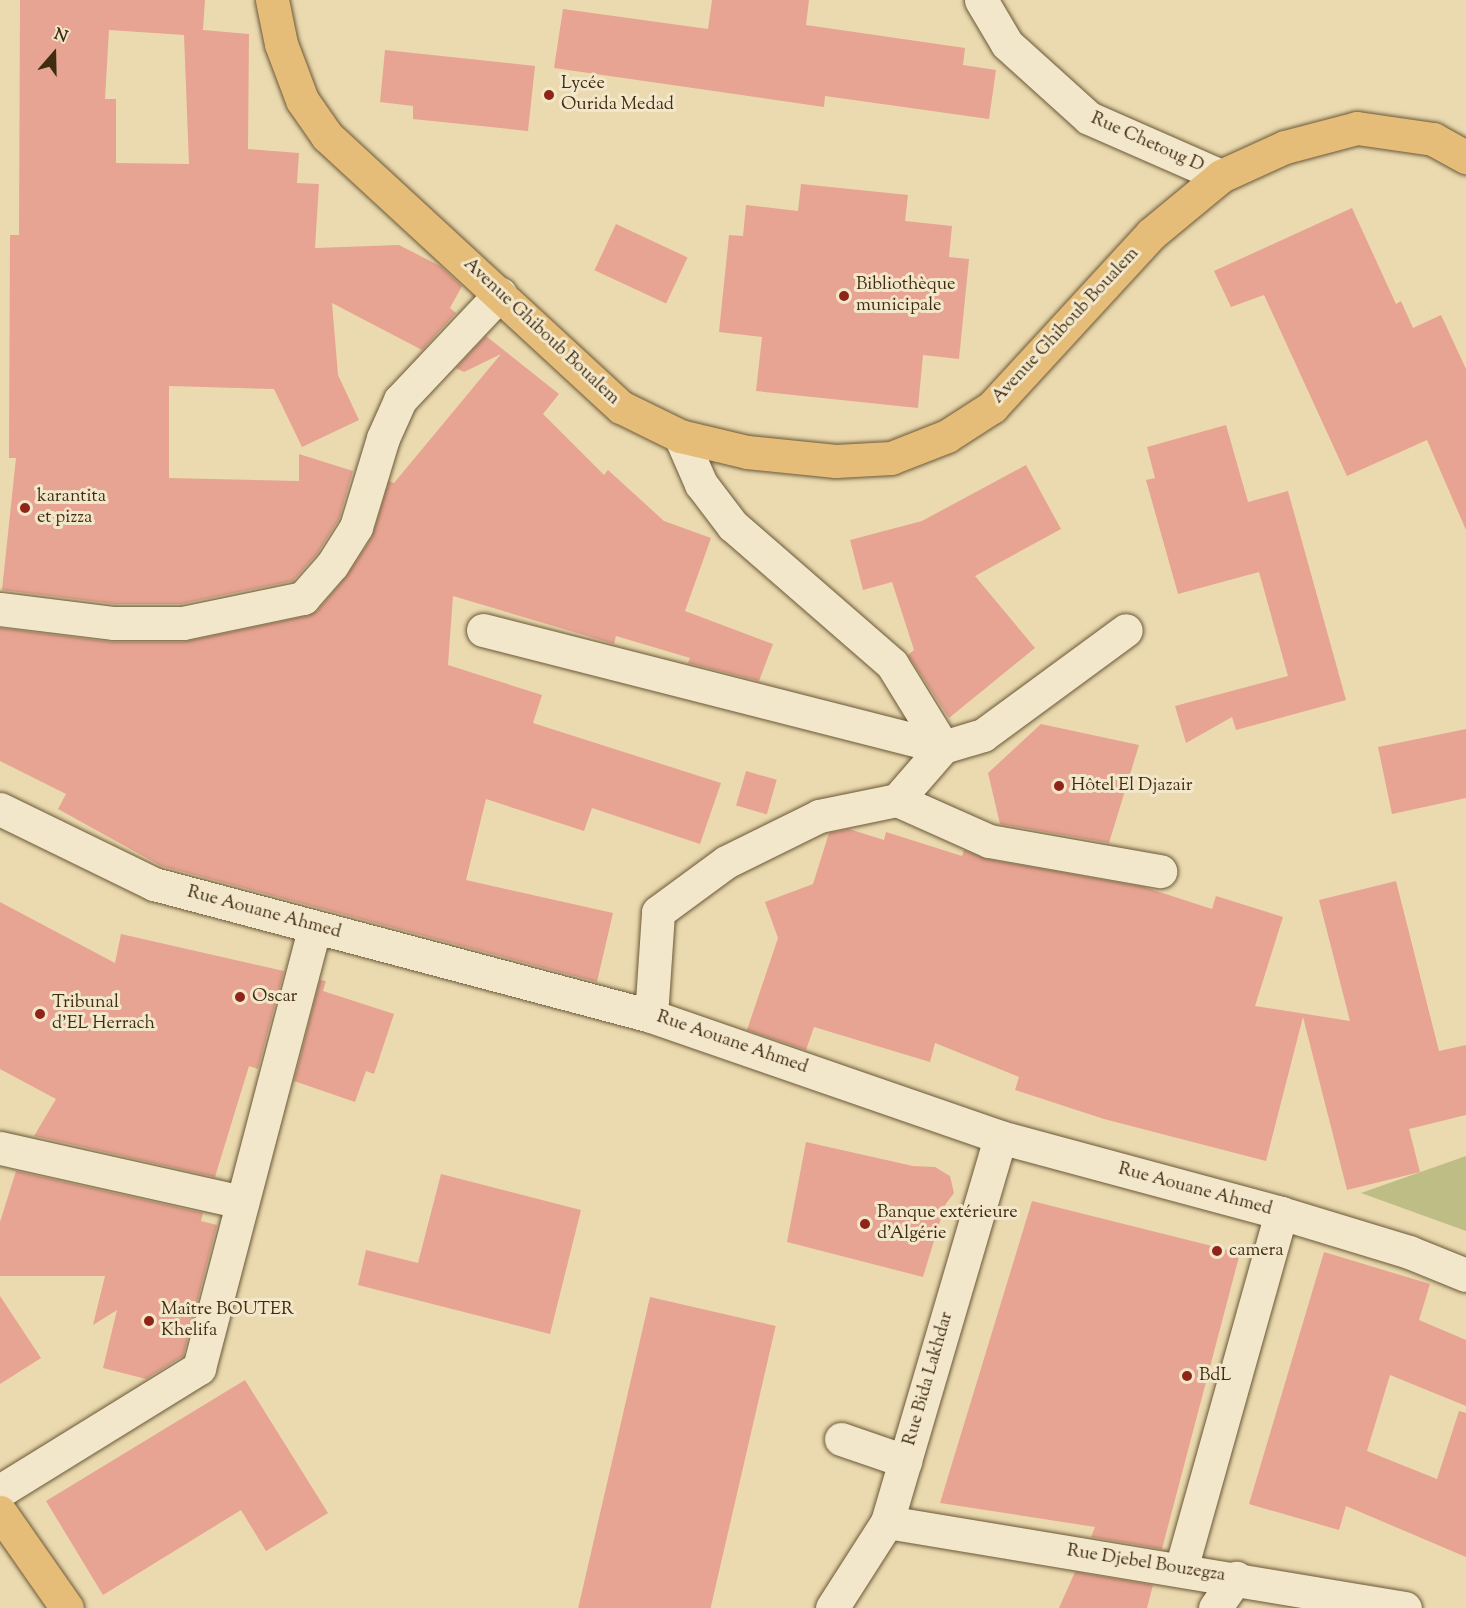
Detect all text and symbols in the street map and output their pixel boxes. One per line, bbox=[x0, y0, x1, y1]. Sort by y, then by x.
north arrow bbox=[24, 24, 84, 84]
text: N bbox=[50, 24, 70, 50]
place label: Lycée Ourida Medad bbox=[561, 74, 674, 116]
marker: Lycée Ourida Medad bbox=[542, 88, 556, 102]
street label: Rue Chetoug D bbox=[1087, 108, 1207, 178]
street label: Avenue Ghiboub Boualem bbox=[988, 243, 1144, 409]
street label: Avenue Ghiboub Boualem bbox=[458, 254, 624, 410]
place label: Bibliothèque municipale bbox=[856, 275, 955, 318]
marker: Bibliothèque municipale bbox=[837, 289, 851, 303]
place label: karantita et pizza bbox=[37, 487, 106, 530]
marker: karantita et pizza bbox=[18, 501, 32, 515]
place label: Hôtel El Djazair bbox=[1071, 775, 1193, 797]
marker: Hôtel El Djazair bbox=[1052, 779, 1066, 793]
street label: Rue Aouane Ahmed bbox=[185, 882, 343, 944]
place label: Oscar bbox=[252, 986, 297, 1008]
marker: Oscar bbox=[233, 990, 247, 1004]
place label: Tribunal d'EL Herrach bbox=[52, 993, 155, 1036]
marker: Tribunal d'EL Herrach bbox=[33, 1007, 47, 1021]
street label: Rue Aouane Ahmed bbox=[654, 1007, 810, 1079]
street label: Rue Aouane Ahmed bbox=[1116, 1159, 1274, 1221]
place label: Banque extérieure d'Algérie bbox=[877, 1203, 1018, 1246]
marker: Banque extérieure d'Algérie bbox=[858, 1217, 872, 1231]
place label: camera bbox=[1229, 1240, 1284, 1262]
marker: camera bbox=[1210, 1244, 1224, 1258]
place label: Maître BOUTER Khelifa bbox=[161, 1300, 294, 1342]
street label: Rue Bida Lakhdar bbox=[900, 1310, 958, 1448]
marker: Maître BOUTER Khelifa bbox=[142, 1314, 156, 1328]
place label: BdL bbox=[1199, 1365, 1231, 1387]
marker: BdL bbox=[1180, 1369, 1194, 1383]
street label: Rue Djebel Bouzegza bbox=[1065, 1541, 1227, 1587]

